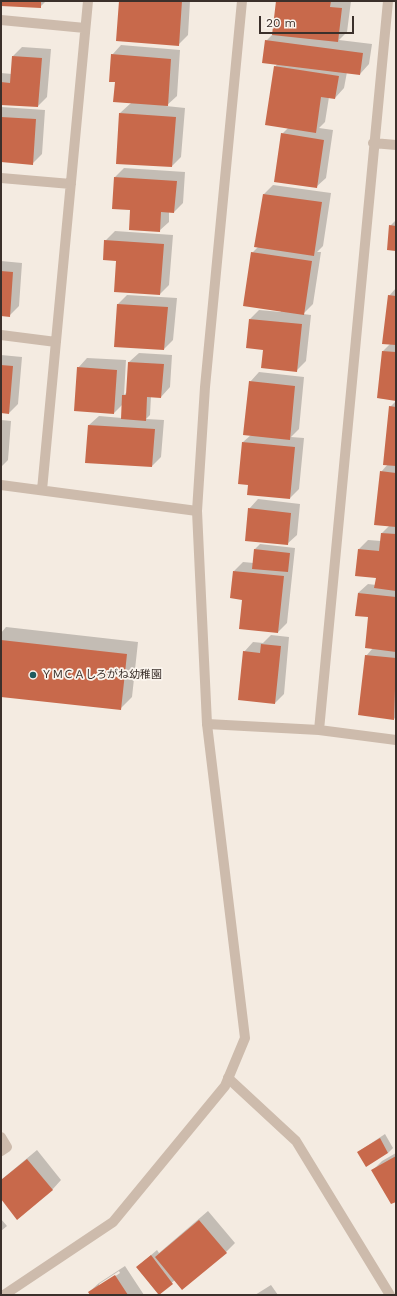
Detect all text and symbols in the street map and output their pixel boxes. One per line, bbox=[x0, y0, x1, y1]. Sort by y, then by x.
scale bar bbox=[261, 8, 356, 34]
text: 20 m bbox=[266, 16, 296, 30]
place label: ＹＭＣＡしろがね幼稚園 bbox=[41, 668, 162, 682]
marker: ＹＭＣＡしろがね幼稚園 bbox=[28, 670, 38, 680]

